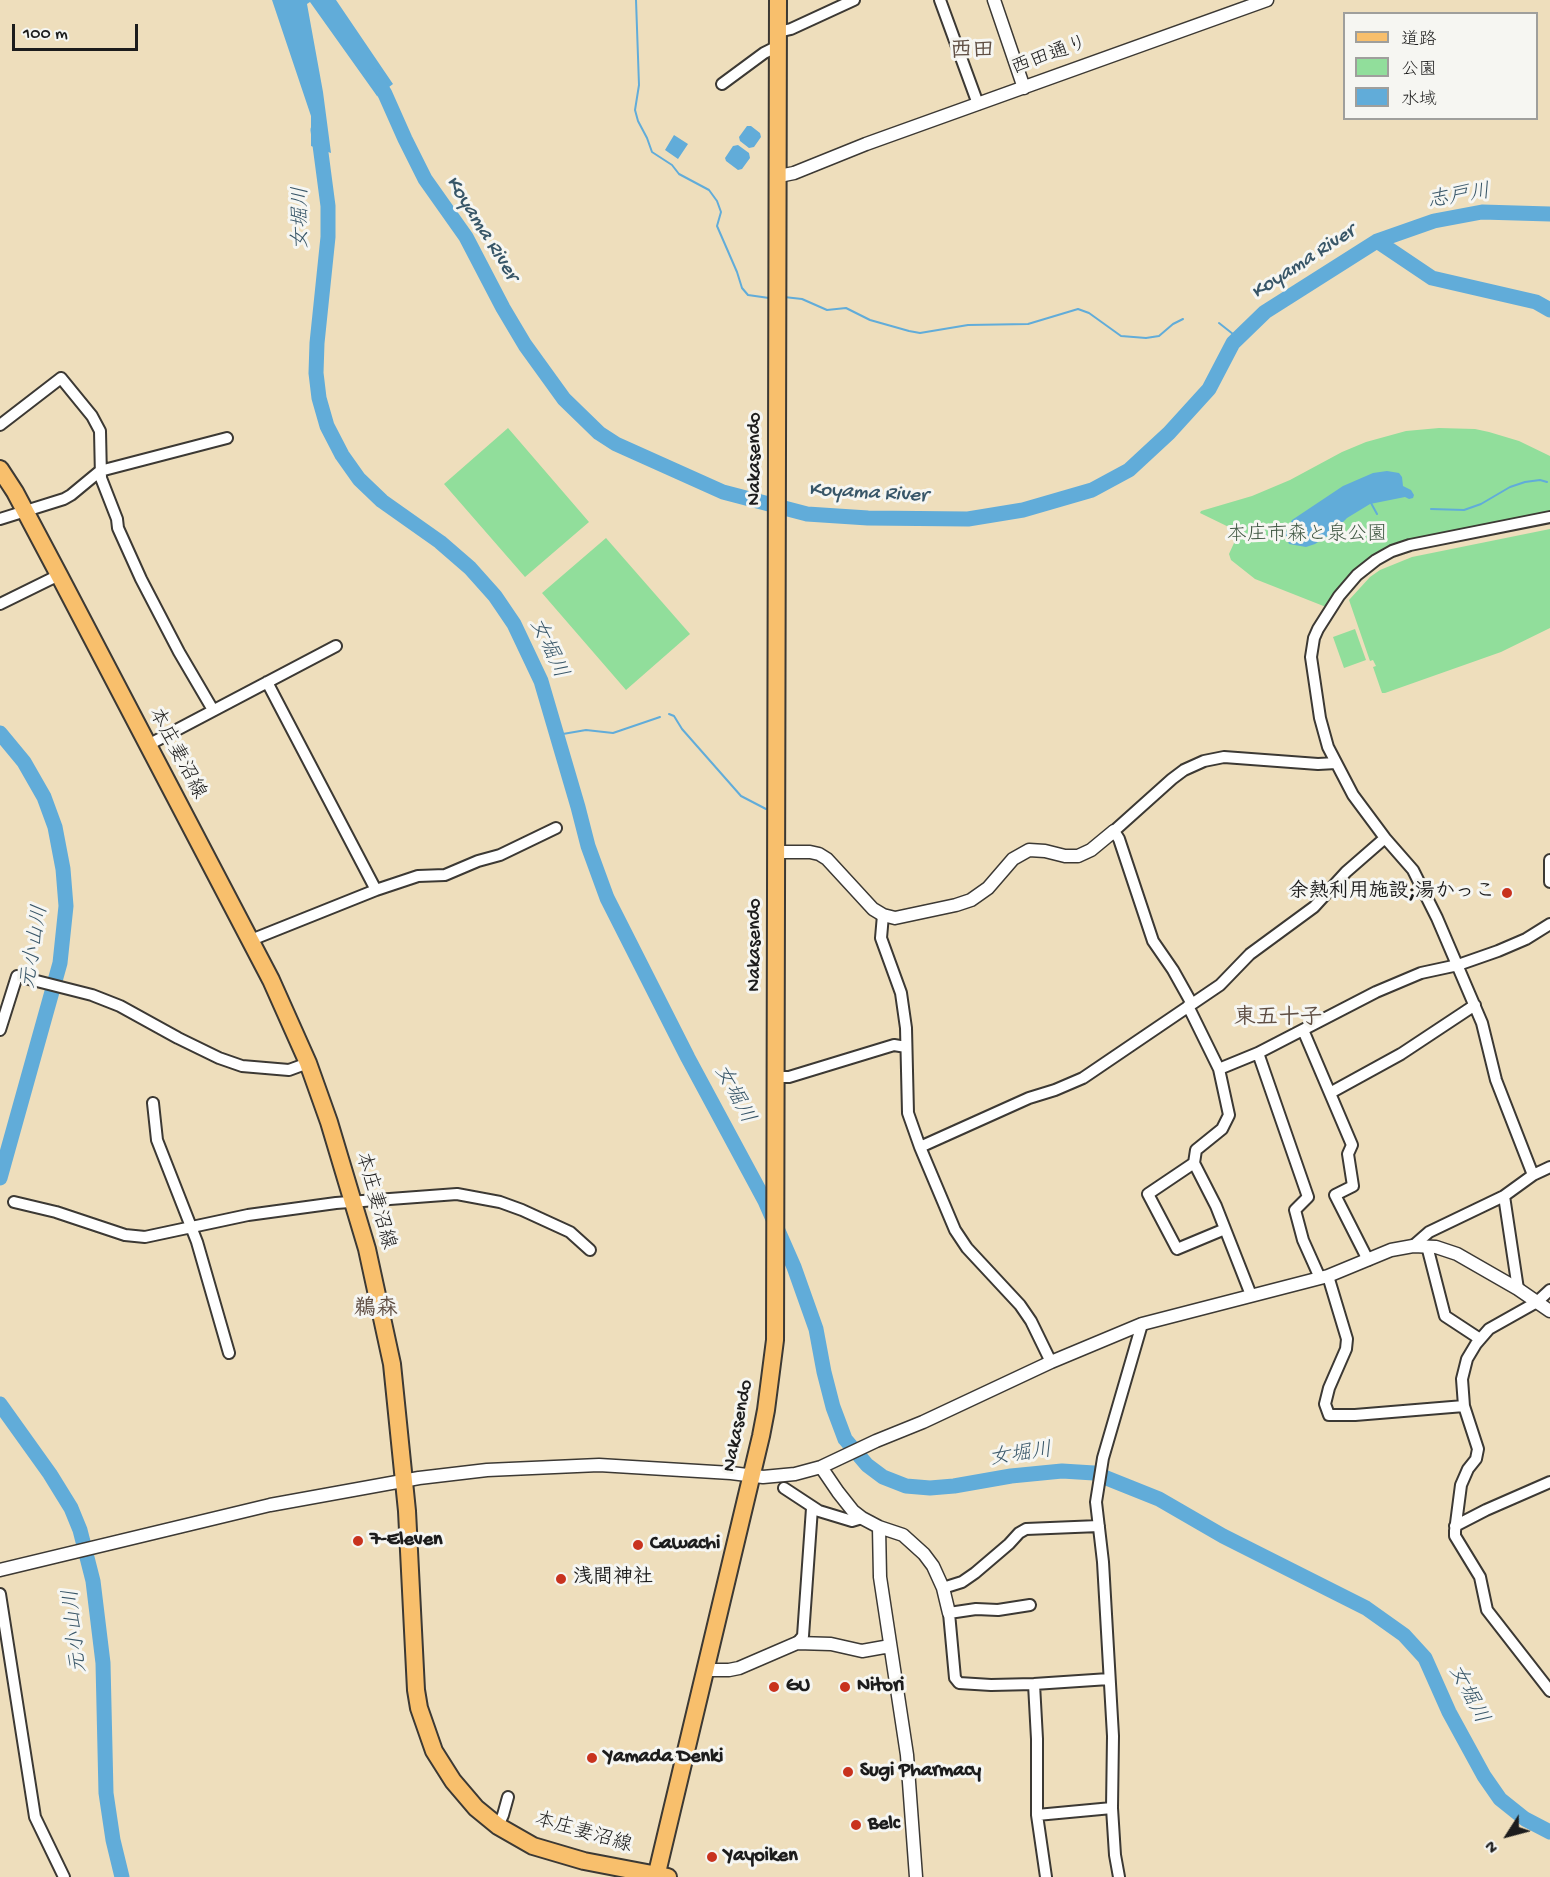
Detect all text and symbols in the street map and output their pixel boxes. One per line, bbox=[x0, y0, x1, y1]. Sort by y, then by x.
scale bar bbox=[15, 12, 141, 50]
legend bbox=[1343, 12, 1538, 120]
text: 100 m bbox=[23, 24, 68, 45]
text: 道路 bbox=[1401, 30, 1437, 51]
street label: 西田通り bbox=[1008, 32, 1092, 82]
district label: 西田 bbox=[950, 40, 994, 66]
text: 公園 bbox=[1401, 60, 1437, 81]
text: 水域 bbox=[1401, 90, 1437, 111]
water label: Koyama River bbox=[439, 172, 523, 286]
water label: 志戸川 bbox=[1426, 181, 1492, 215]
water label: 女堀川 bbox=[290, 187, 316, 249]
water label: Koyama River bbox=[1247, 220, 1361, 306]
street label: Nakasendo bbox=[744, 412, 768, 506]
water label: Koyama River bbox=[808, 478, 928, 510]
park label: 本庄市森と泉公園 bbox=[1227, 524, 1387, 548]
water label: 女堀川 bbox=[522, 615, 572, 683]
street label: 本庄妻沼線 bbox=[142, 704, 210, 804]
place label: 余熱利用施設;湯かっこ bbox=[1289, 881, 1495, 905]
marker: 余熱利用施設;湯かっこ bbox=[1500, 886, 1514, 900]
street label: Nakasendo bbox=[744, 898, 768, 992]
water label: 元小山川 bbox=[17, 904, 55, 990]
district label: 東五十子 bbox=[1234, 1007, 1322, 1033]
water label: 女堀川 bbox=[707, 1061, 759, 1129]
street label: 本庄妻沼線 bbox=[349, 1150, 399, 1252]
district label: 鵜森 bbox=[354, 1298, 398, 1324]
street label: Nakasendo bbox=[718, 1378, 760, 1474]
water label: 女堀川 bbox=[988, 1439, 1054, 1473]
place label: 7-Eleven bbox=[370, 1529, 443, 1553]
place label: Cawachi bbox=[650, 1533, 720, 1557]
marker: 7-Eleven bbox=[351, 1534, 365, 1548]
marker: Cawachi bbox=[631, 1538, 645, 1552]
place label: 浅間神社 bbox=[573, 1567, 653, 1591]
marker: 浅間神社 bbox=[554, 1572, 568, 1586]
water label: 元小山川 bbox=[60, 1588, 94, 1674]
water label: 女堀川 bbox=[1441, 1661, 1493, 1729]
place label: GU bbox=[786, 1675, 810, 1699]
place label: Nitori bbox=[857, 1675, 904, 1699]
marker: GU bbox=[767, 1680, 781, 1694]
marker: Nitori bbox=[838, 1680, 852, 1694]
place label: Yamada Denki bbox=[604, 1746, 723, 1770]
marker: Yamada Denki bbox=[585, 1751, 599, 1765]
place label: Sugi Pharmacy bbox=[860, 1760, 981, 1784]
marker: Sugi Pharmacy bbox=[841, 1765, 855, 1779]
north arrow bbox=[1478, 1805, 1538, 1865]
street label: 本庄妻沼線 bbox=[532, 1809, 634, 1859]
place label: Belc bbox=[868, 1813, 900, 1837]
marker: Belc bbox=[849, 1818, 863, 1832]
text: N bbox=[1482, 1836, 1504, 1856]
place label: Yayoiken bbox=[724, 1845, 798, 1869]
marker: Yayoiken bbox=[705, 1850, 719, 1864]

